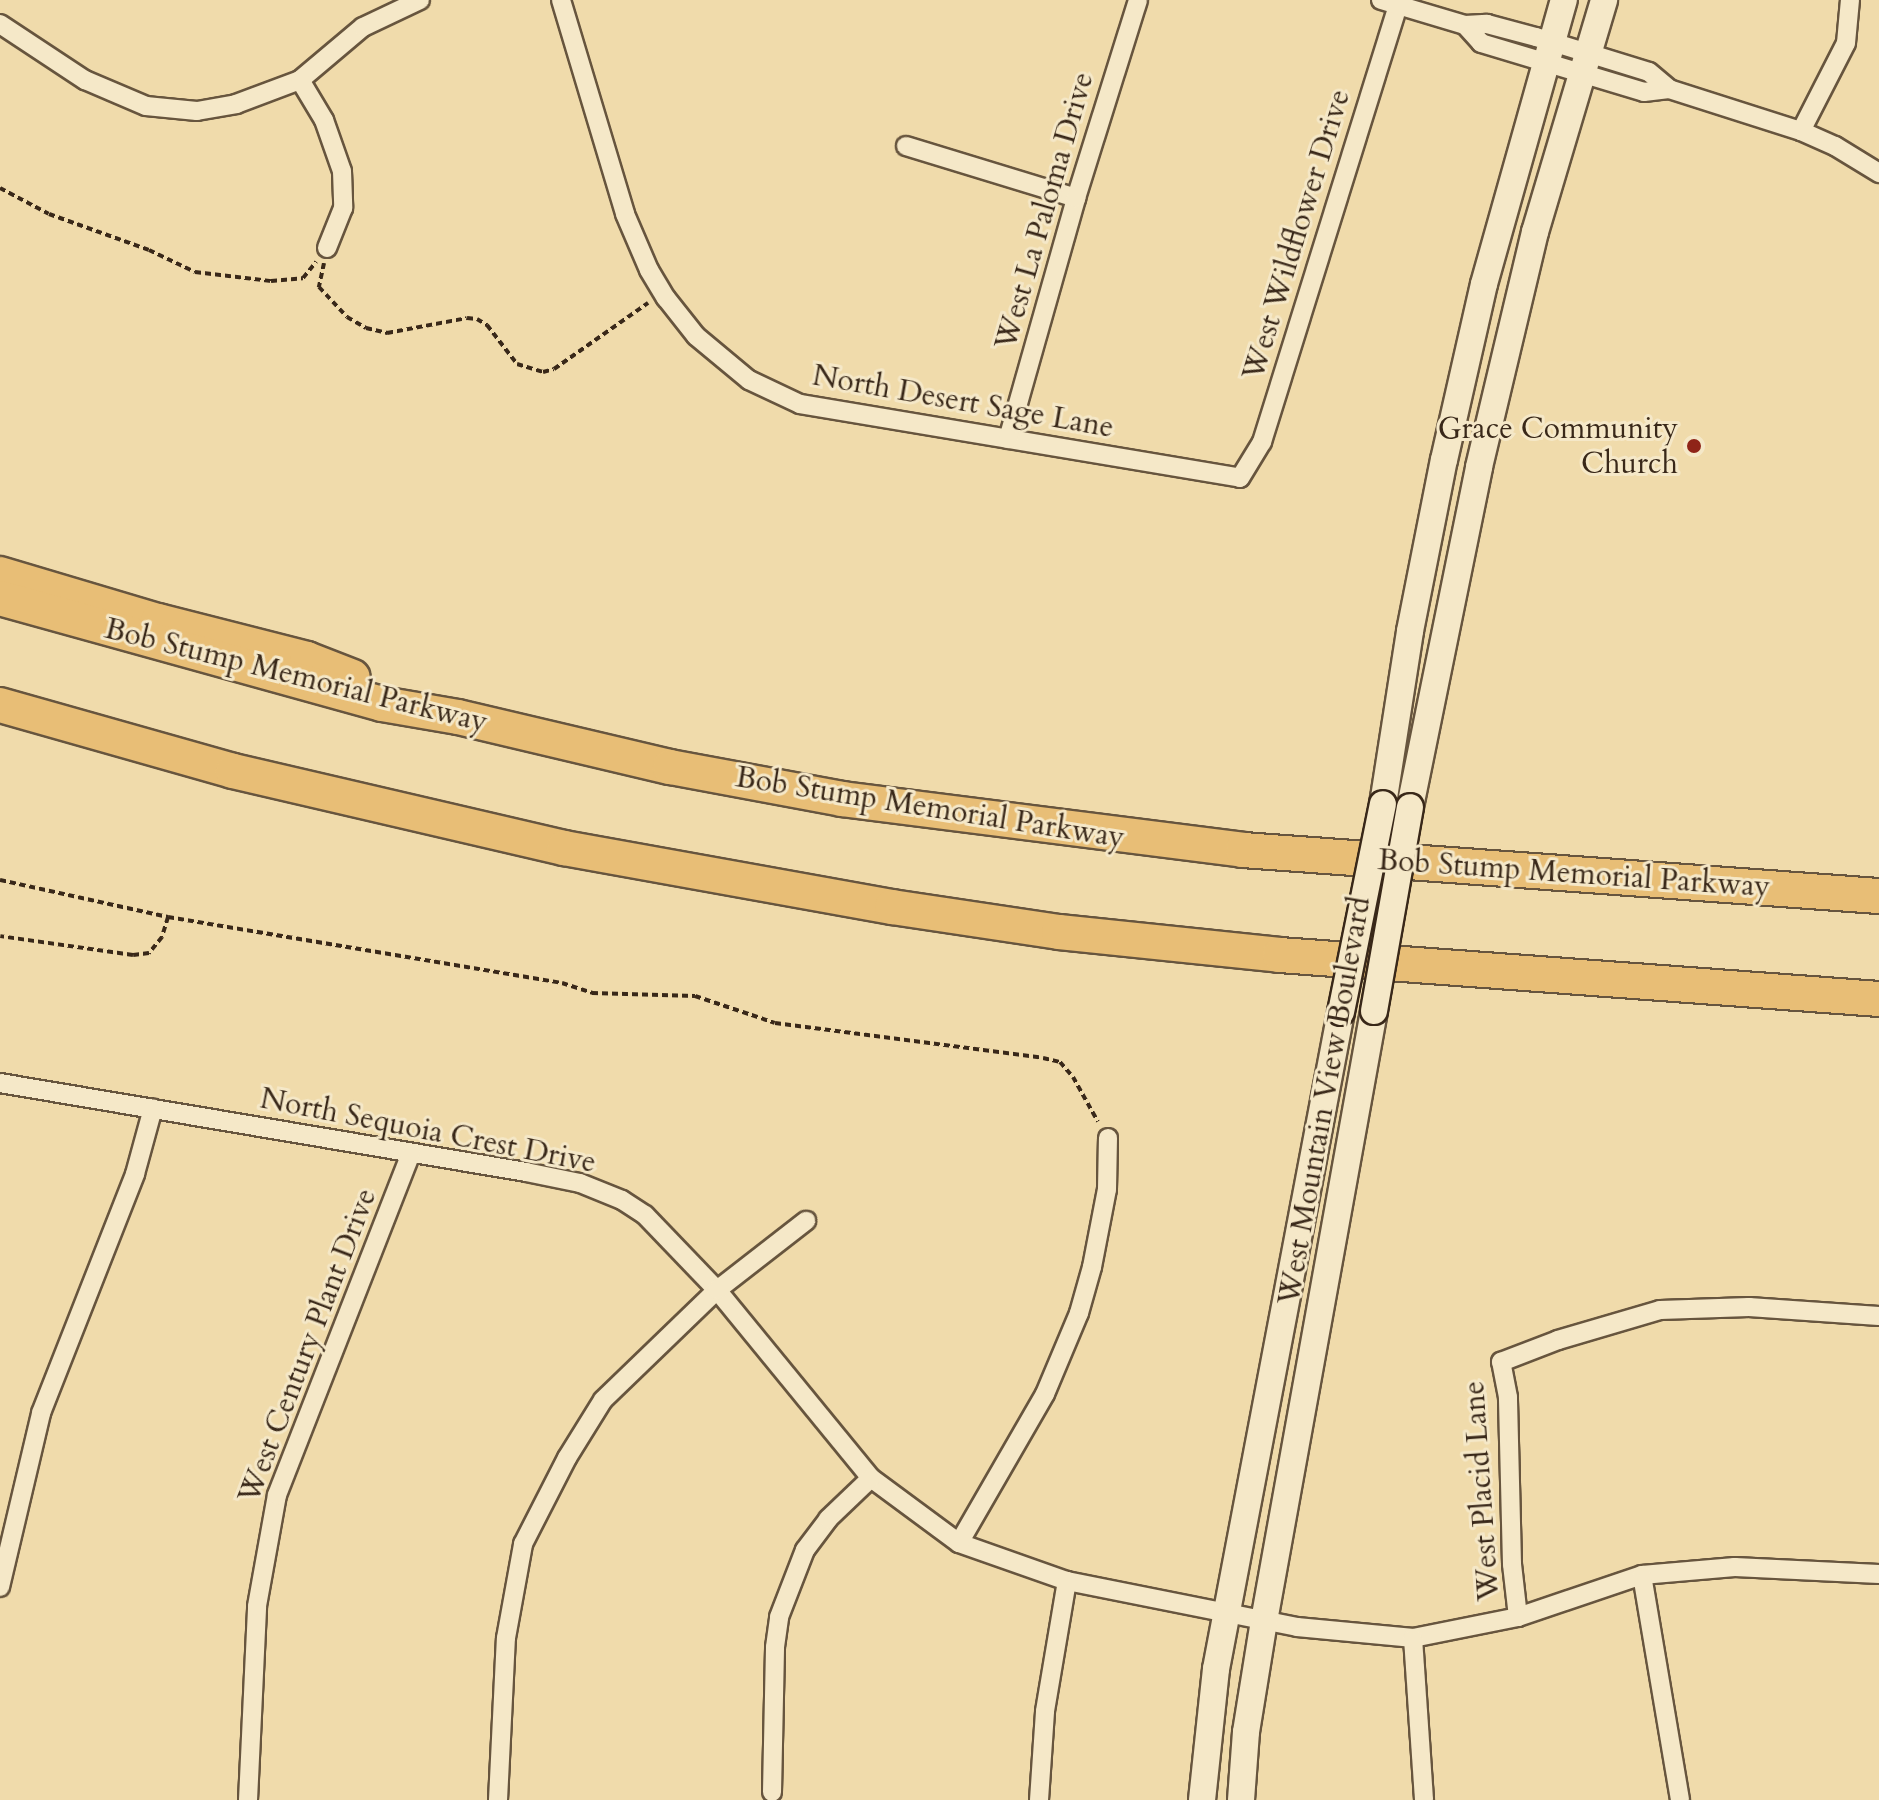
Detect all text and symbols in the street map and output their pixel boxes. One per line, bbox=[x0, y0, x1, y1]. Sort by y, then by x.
street label: West La Paloma Drive bbox=[988, 68, 1102, 354]
street label: West Wildflower Drive bbox=[1236, 85, 1358, 385]
street label: North Desert Sage Lane bbox=[810, 358, 1116, 446]
place label: Grace Community Church bbox=[1438, 411, 1678, 482]
marker: Grace Community Church bbox=[1685, 437, 1703, 455]
street label: Bob Stump Memorial Parkway bbox=[101, 611, 491, 741]
street label: Bob Stump Memorial Parkway bbox=[733, 759, 1127, 857]
street label: Bob Stump Memorial Parkway bbox=[1377, 842, 1771, 906]
street label: West Mountain View Boulevard bbox=[1271, 894, 1379, 1308]
street label: North Sequoia Crest Drive bbox=[257, 1081, 599, 1181]
street label: West Century Plant Drive bbox=[231, 1184, 385, 1508]
street label: West Placid Lane bbox=[1456, 1380, 1508, 1602]

